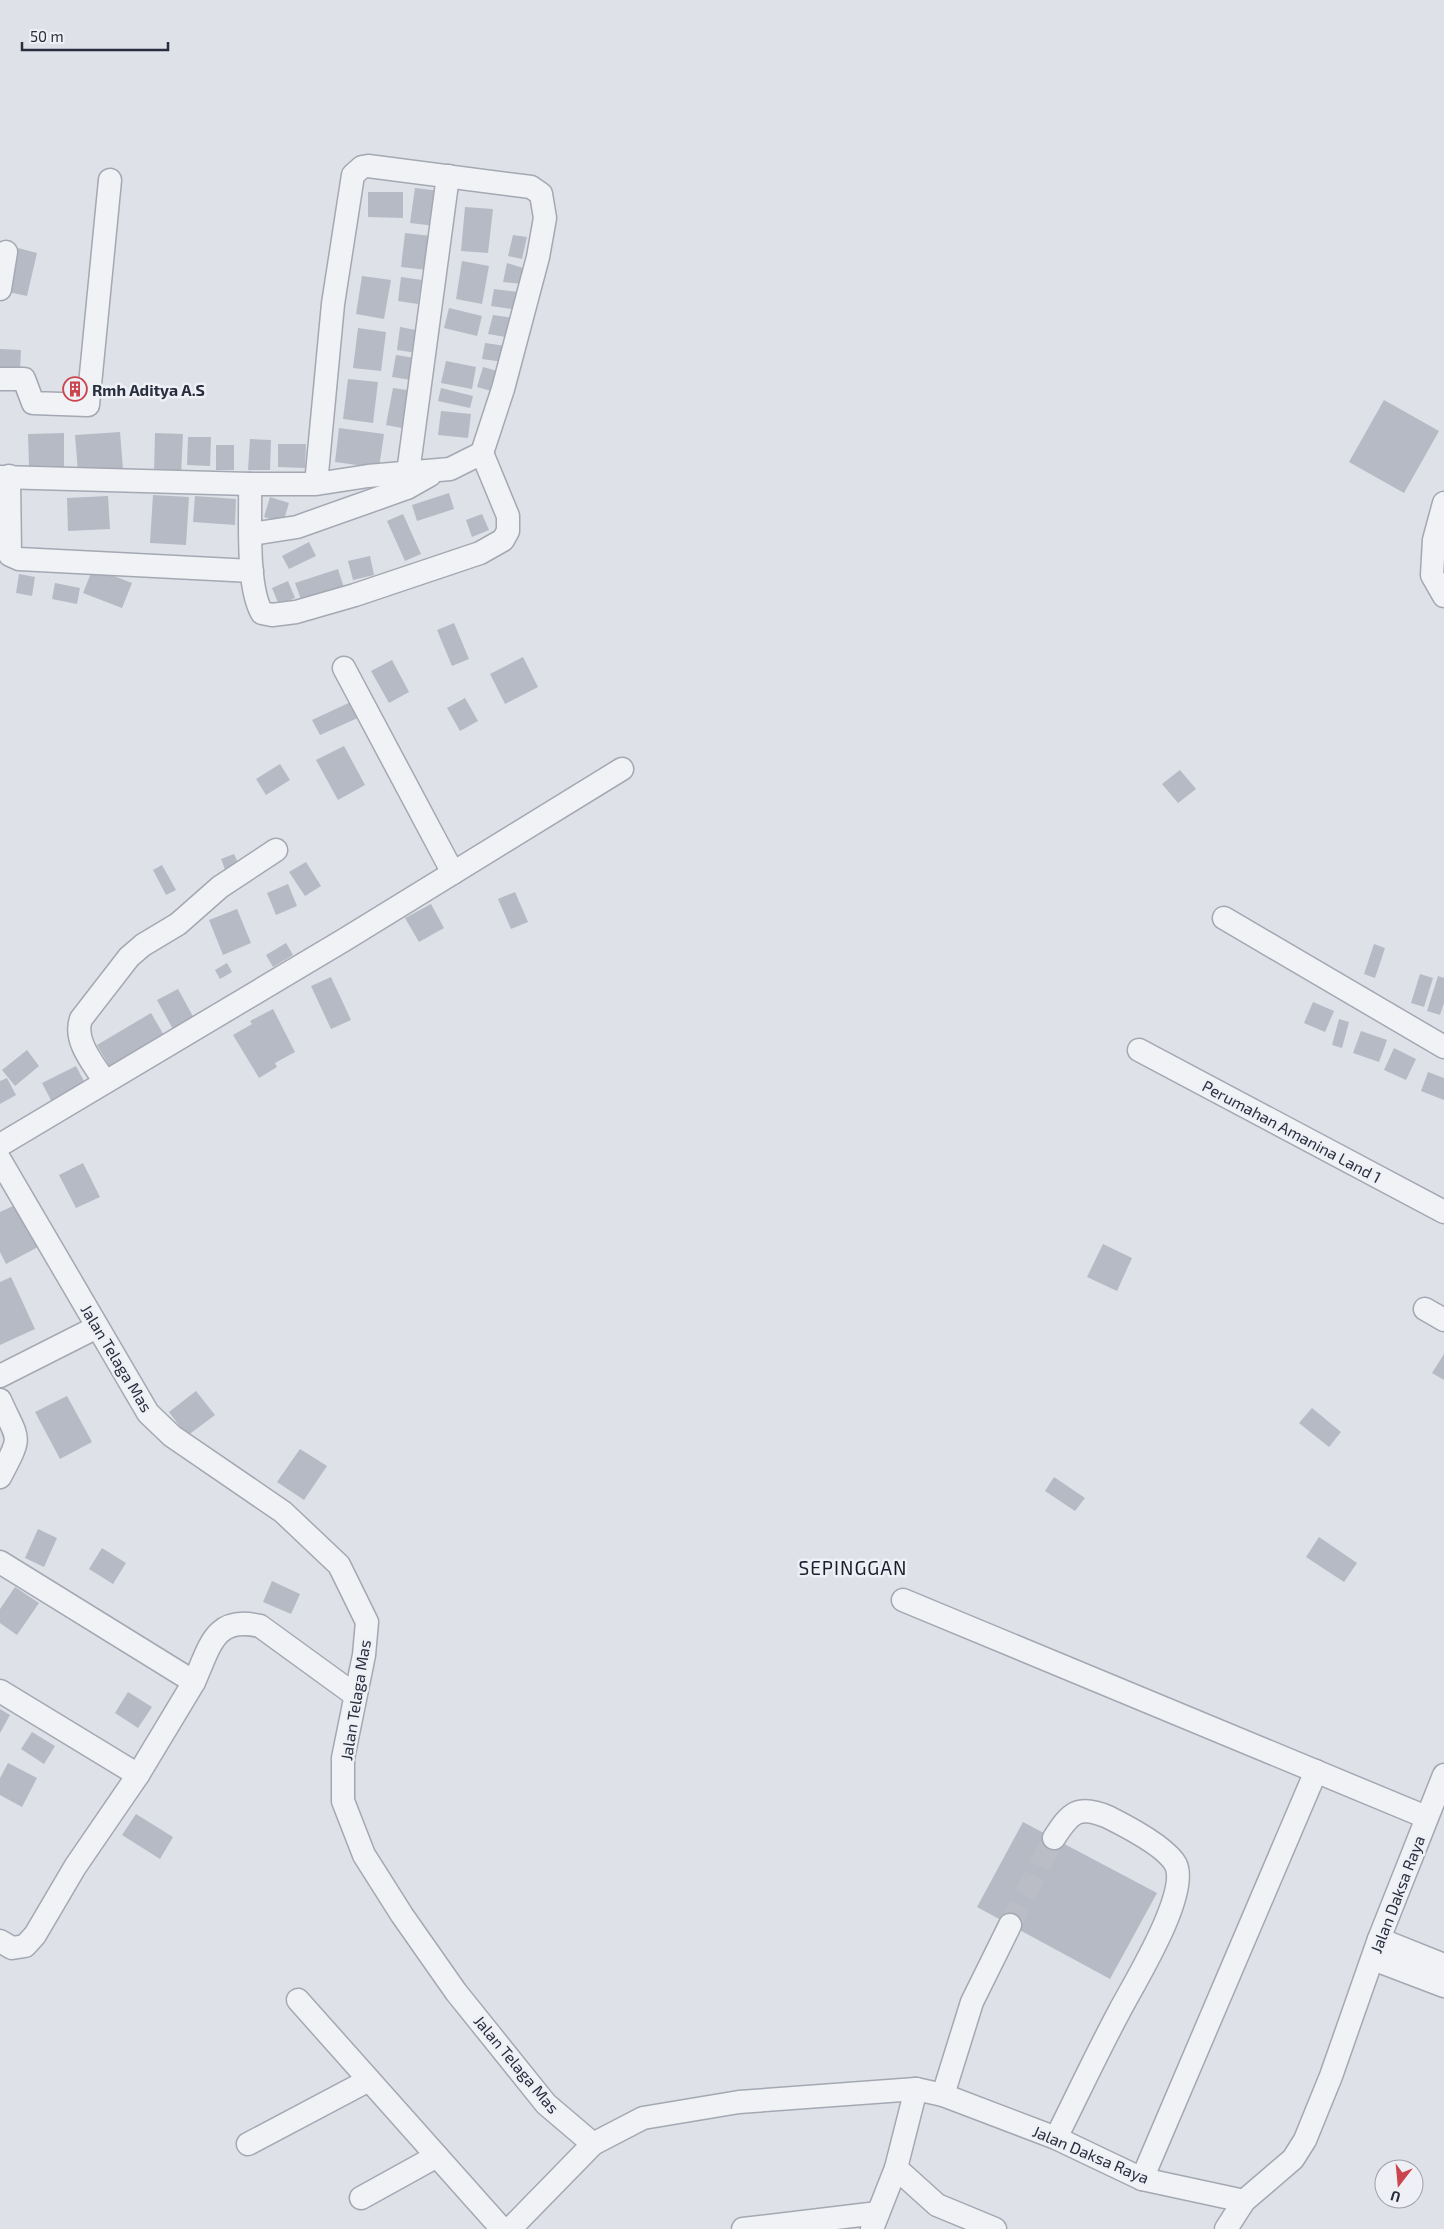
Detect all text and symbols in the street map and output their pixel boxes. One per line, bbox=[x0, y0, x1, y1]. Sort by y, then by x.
scale bar bbox=[22, 20, 169, 52]
text: 50 m bbox=[30, 27, 64, 45]
building icon: Rmh Aditya A.S bbox=[62, 376, 88, 402]
place label: Rmh Aditya A.S bbox=[92, 380, 205, 400]
street label: Perumahan Amanina Land 1 bbox=[1199, 1076, 1385, 1186]
street label: Jalan Telaga Mas bbox=[77, 1301, 157, 1415]
district label: SEPINGGAN bbox=[799, 1556, 907, 1579]
street label: Jalan Telaga Mas bbox=[336, 1638, 374, 1762]
street label: Jalan Daksa Raya bbox=[1366, 1832, 1428, 1956]
street label: Jalan Telaga Mas bbox=[470, 2011, 564, 2117]
street label: Jalan Daksa Raya bbox=[1030, 2121, 1152, 2187]
north arrow bbox=[1374, 2159, 1424, 2209]
text: U bbox=[1388, 2187, 1402, 2206]

